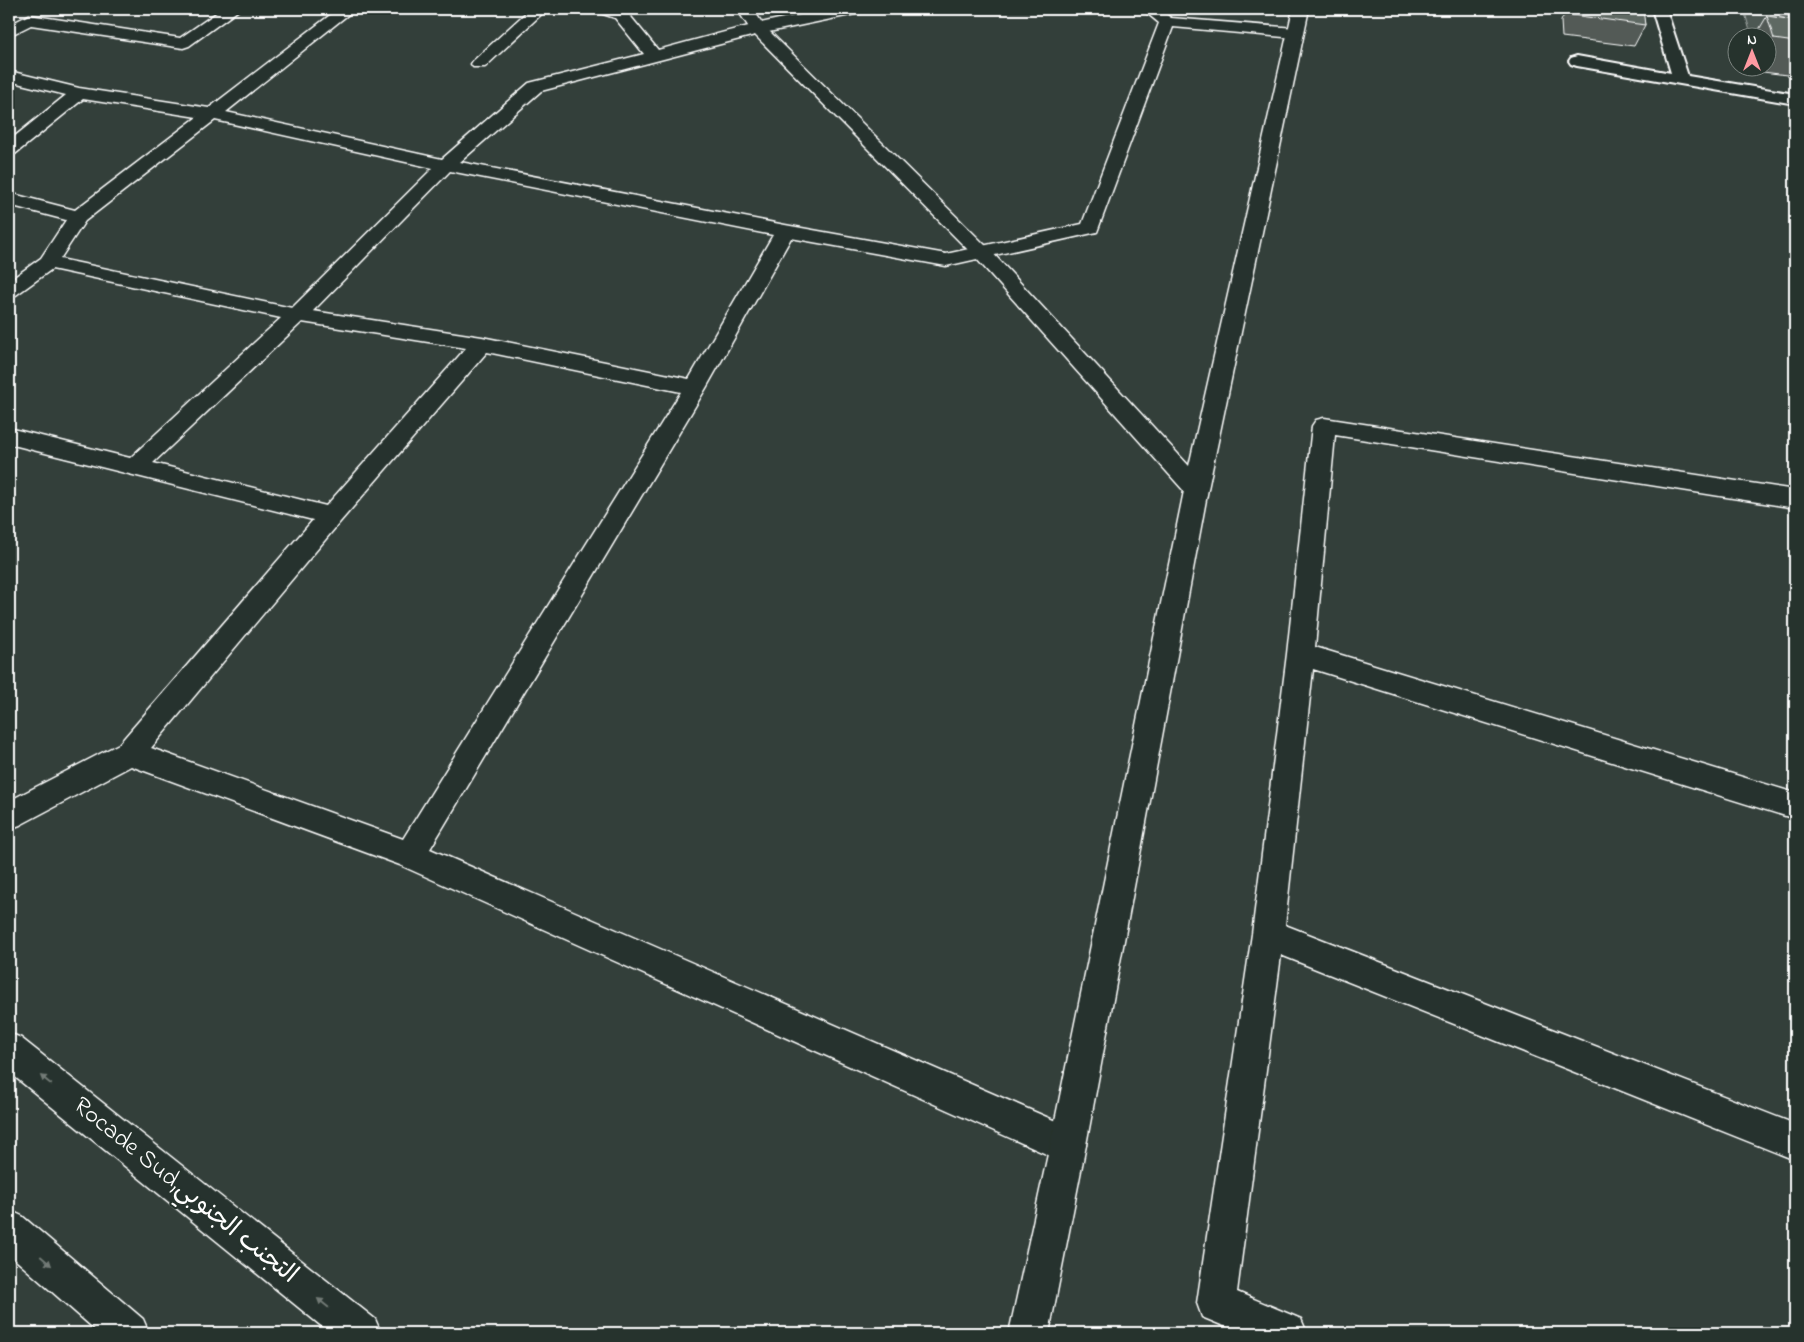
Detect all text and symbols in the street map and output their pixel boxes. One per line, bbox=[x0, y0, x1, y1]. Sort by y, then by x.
north arrow bbox=[1726, 28, 1776, 78]
text: N bbox=[1747, 30, 1757, 51]
one-way arrow bbox=[39, 1075, 53, 1085]
street label: Rocade Sud,التجنب الجنوبي bbox=[64, 1089, 305, 1294]
one-way arrow bbox=[39, 1255, 52, 1266]
one-way arrow bbox=[317, 1297, 330, 1308]

